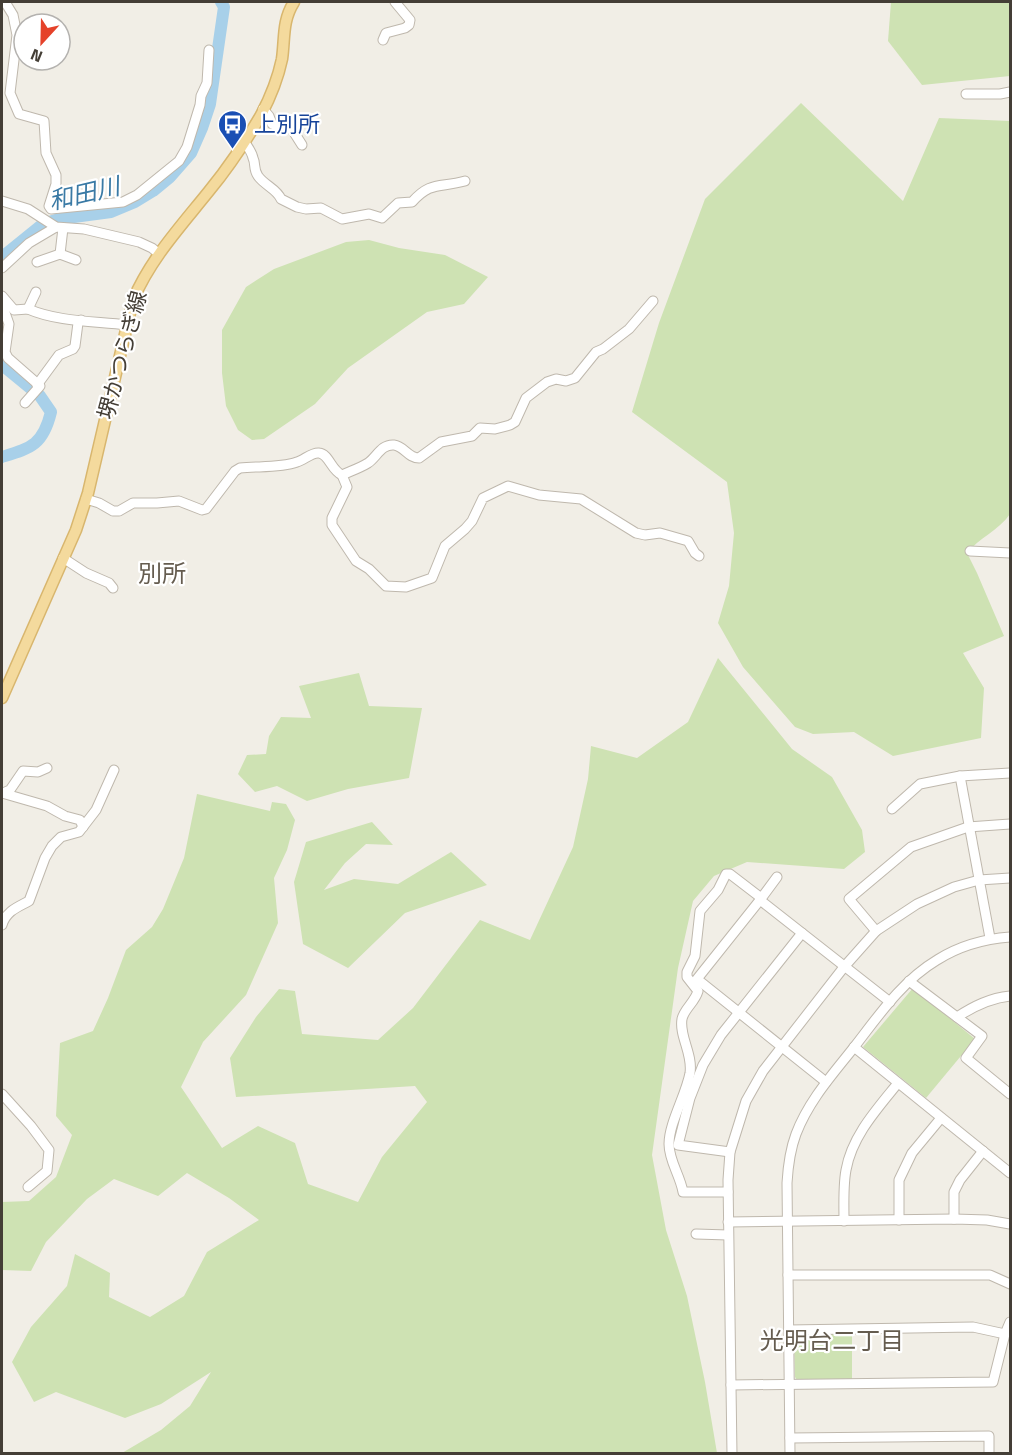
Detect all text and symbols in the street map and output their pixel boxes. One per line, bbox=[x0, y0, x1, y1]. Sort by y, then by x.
north arrow bbox=[12, 12, 72, 72]
text: N bbox=[27, 43, 46, 69]
place label: 上別所 bbox=[254, 107, 320, 141]
bus stop icon: 上別所 bbox=[217, 108, 249, 150]
water label: 和田川 bbox=[45, 167, 126, 219]
street label: 堺かつらぎ線 bbox=[88, 287, 156, 423]
district label: 別所 bbox=[138, 555, 186, 591]
district label: 光明台二丁目 bbox=[760, 1322, 904, 1358]

